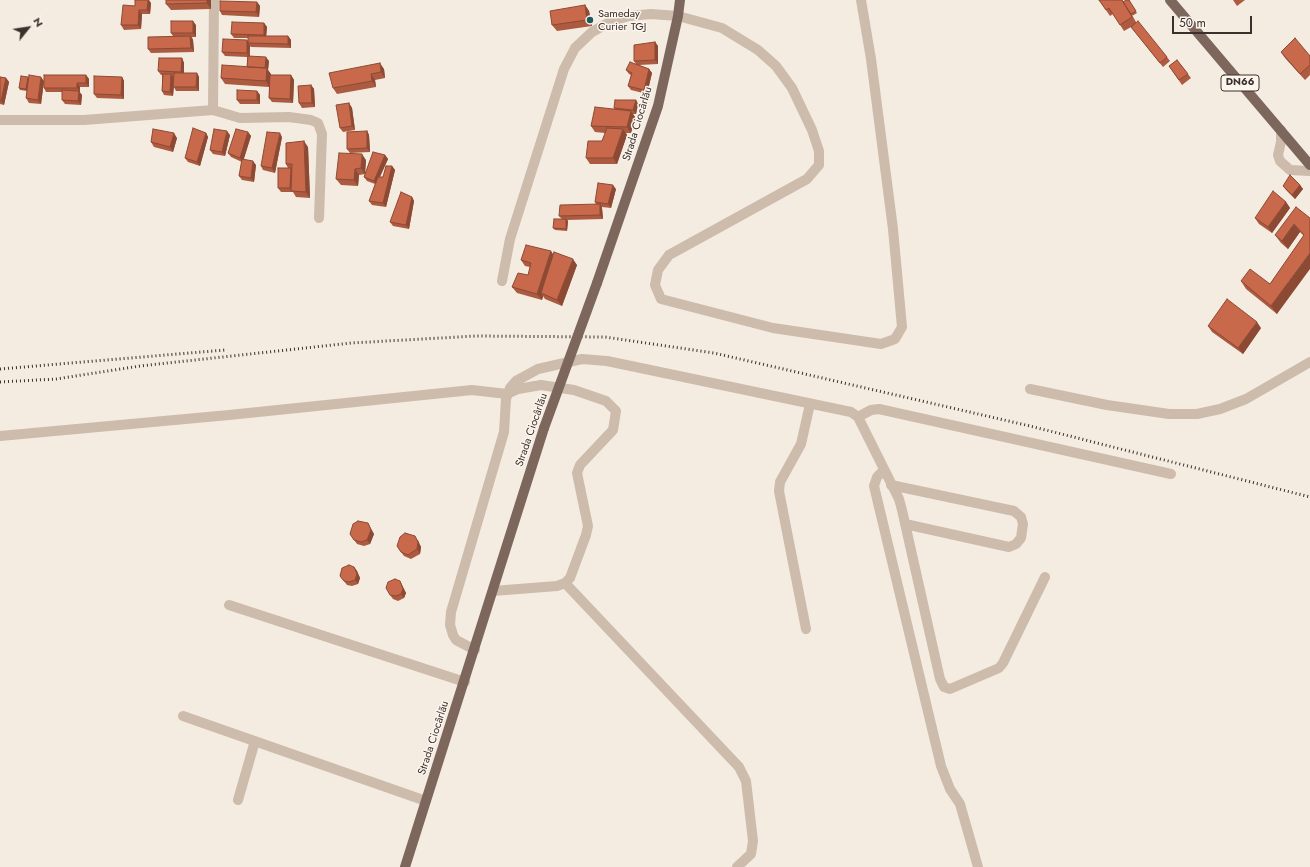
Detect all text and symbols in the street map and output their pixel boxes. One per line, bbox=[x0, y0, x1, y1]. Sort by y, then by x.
place label: Sameday Curier TGJ bbox=[598, 7, 646, 33]
north arrow bbox=[8, 8, 48, 48]
scale bar bbox=[1174, 8, 1254, 34]
text: N bbox=[29, 14, 48, 30]
text: 50 m bbox=[1179, 14, 1206, 32]
marker: Sameday Curier TGJ bbox=[585, 15, 595, 25]
road number: DN66 bbox=[1221, 75, 1259, 91]
street label: Strada Ciocârlău bbox=[620, 85, 656, 163]
street label: Strada Ciocârlău bbox=[513, 391, 551, 469]
street label: Strada Ciocârlău bbox=[416, 699, 452, 777]

